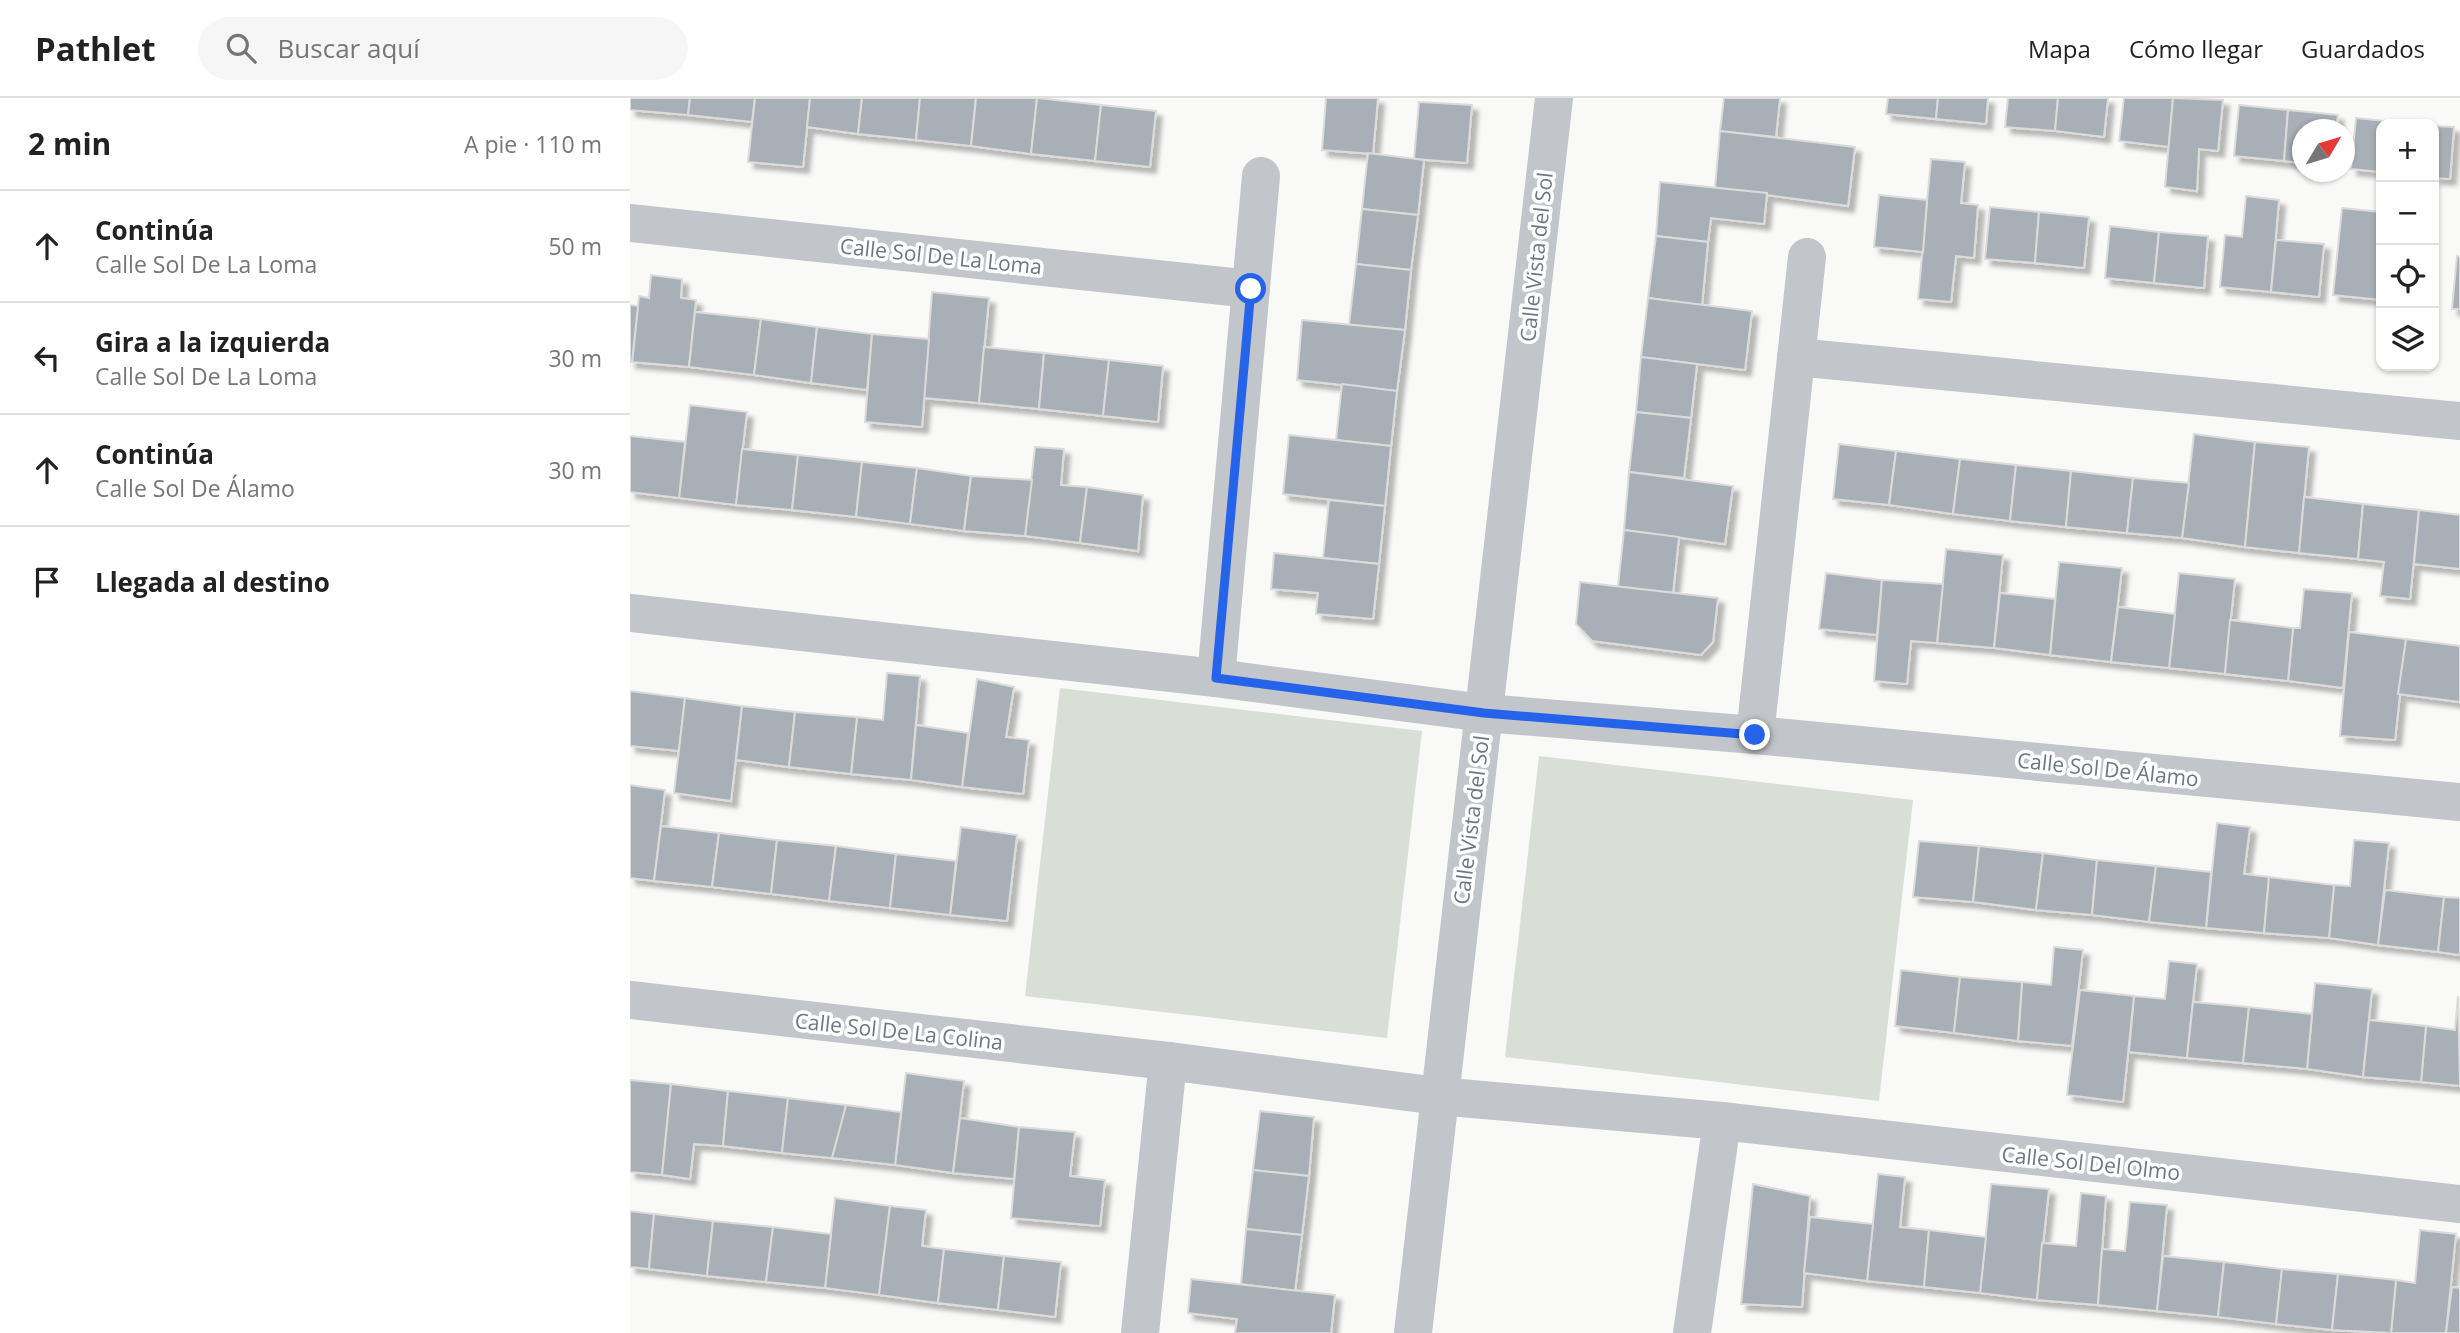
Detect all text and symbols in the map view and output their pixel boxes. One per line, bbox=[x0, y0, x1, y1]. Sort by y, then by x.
search box bbox=[198, 17, 688, 80]
text: Pathlet bbox=[35, 26, 156, 71]
icon: search bbox=[222, 29, 260, 67]
text: Buscar aquí bbox=[278, 30, 420, 66]
text: Mapa bbox=[2028, 32, 2091, 65]
text: Cómo llegar bbox=[2129, 32, 2263, 65]
text: Guardados bbox=[2301, 32, 2425, 65]
north arrow bbox=[2292, 119, 2355, 182]
map controls bbox=[2376, 119, 2439, 371]
button: + bbox=[2376, 119, 2439, 182]
text: 2 min bbox=[28, 123, 111, 164]
text: A pie · 110 m bbox=[464, 128, 602, 160]
street label: Calle Vista del Sol bbox=[1513, 171, 1559, 343]
button: − bbox=[2376, 182, 2439, 245]
text: Continúa bbox=[95, 212, 214, 248]
icon: ahead bbox=[28, 227, 66, 265]
text: 50 m bbox=[548, 230, 602, 262]
street label: Calle Sol De La Loma bbox=[839, 231, 1043, 281]
button: locate bbox=[2376, 245, 2439, 308]
text: Calle Sol De La Loma bbox=[95, 248, 317, 280]
route start bbox=[1235, 273, 1266, 304]
button: layers bbox=[2376, 308, 2439, 371]
text: Gira a la izquierda bbox=[95, 324, 330, 360]
icon: left bbox=[28, 339, 66, 377]
text: 30 m bbox=[548, 342, 602, 374]
text: Calle Sol De La Loma bbox=[95, 360, 317, 392]
text: Continúa bbox=[95, 436, 214, 472]
icon: ahead bbox=[28, 451, 66, 489]
text: 30 m bbox=[548, 454, 602, 486]
text: Calle Sol De Álamo bbox=[95, 472, 295, 504]
icon: arrive bbox=[28, 563, 66, 601]
text: Llegada al destino bbox=[95, 564, 330, 600]
route end bbox=[1739, 719, 1770, 750]
street label: Calle Vista del Sol bbox=[1447, 734, 1495, 906]
street label: Calle Sol De Álamo bbox=[2016, 746, 2200, 792]
street label: Calle Sol De La Colina bbox=[793, 1006, 1005, 1056]
street label: Calle Sol Del Olmo bbox=[2000, 1140, 2182, 1186]

